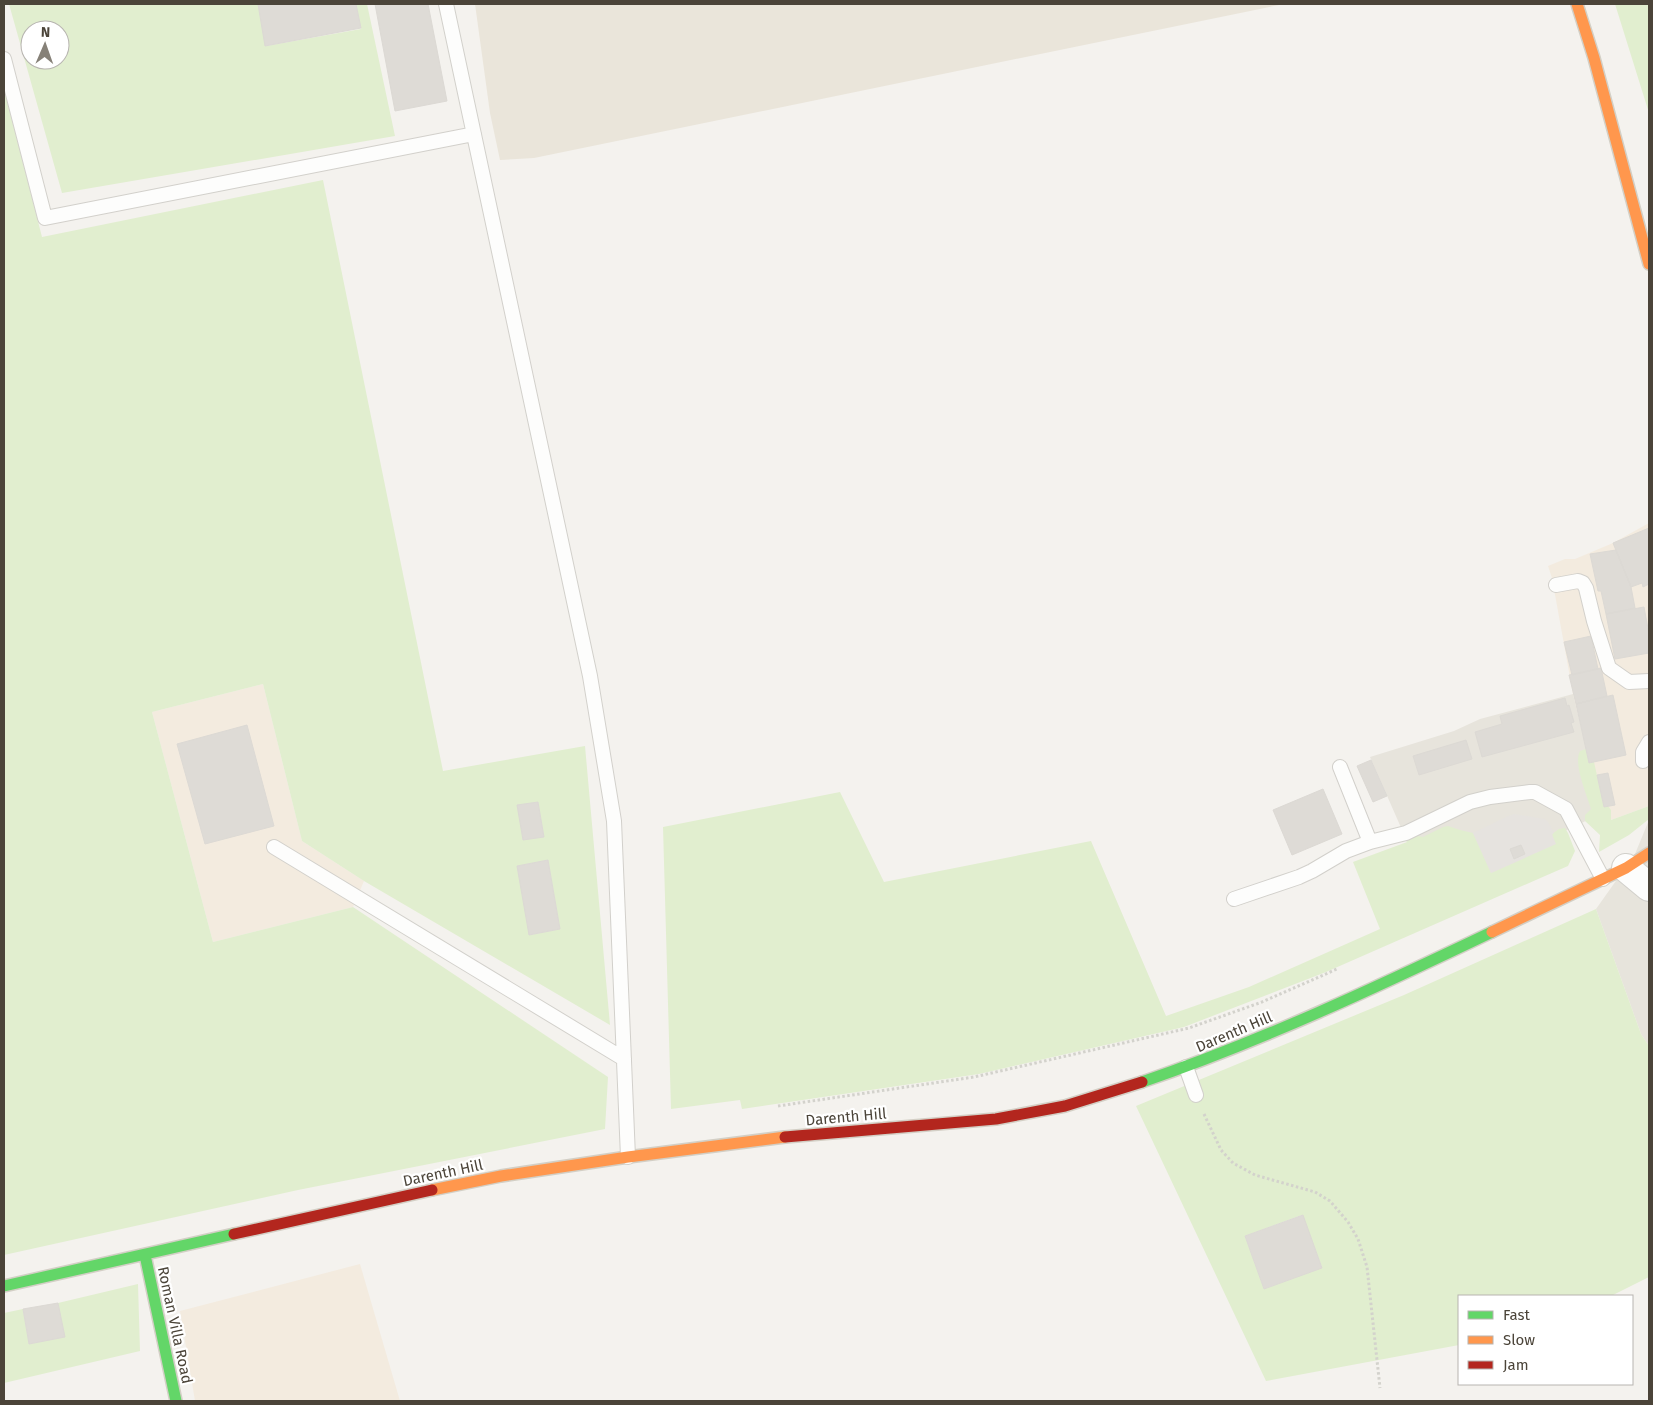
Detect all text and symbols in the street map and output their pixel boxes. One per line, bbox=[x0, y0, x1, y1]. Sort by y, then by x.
north arrow bbox=[20, 20, 70, 70]
text: N bbox=[40, 24, 50, 41]
street label: Darenth Hill bbox=[1193, 1008, 1276, 1056]
street label: Darenth Hill bbox=[805, 1104, 888, 1130]
street label: Darenth Hill bbox=[401, 1156, 485, 1190]
street label: Roman Villa Road bbox=[154, 1265, 196, 1385]
legend bbox=[1458, 1295, 1633, 1385]
text: Fast bbox=[1503, 1306, 1530, 1324]
text: Slow bbox=[1503, 1331, 1535, 1349]
text: Jam bbox=[1503, 1356, 1529, 1374]

